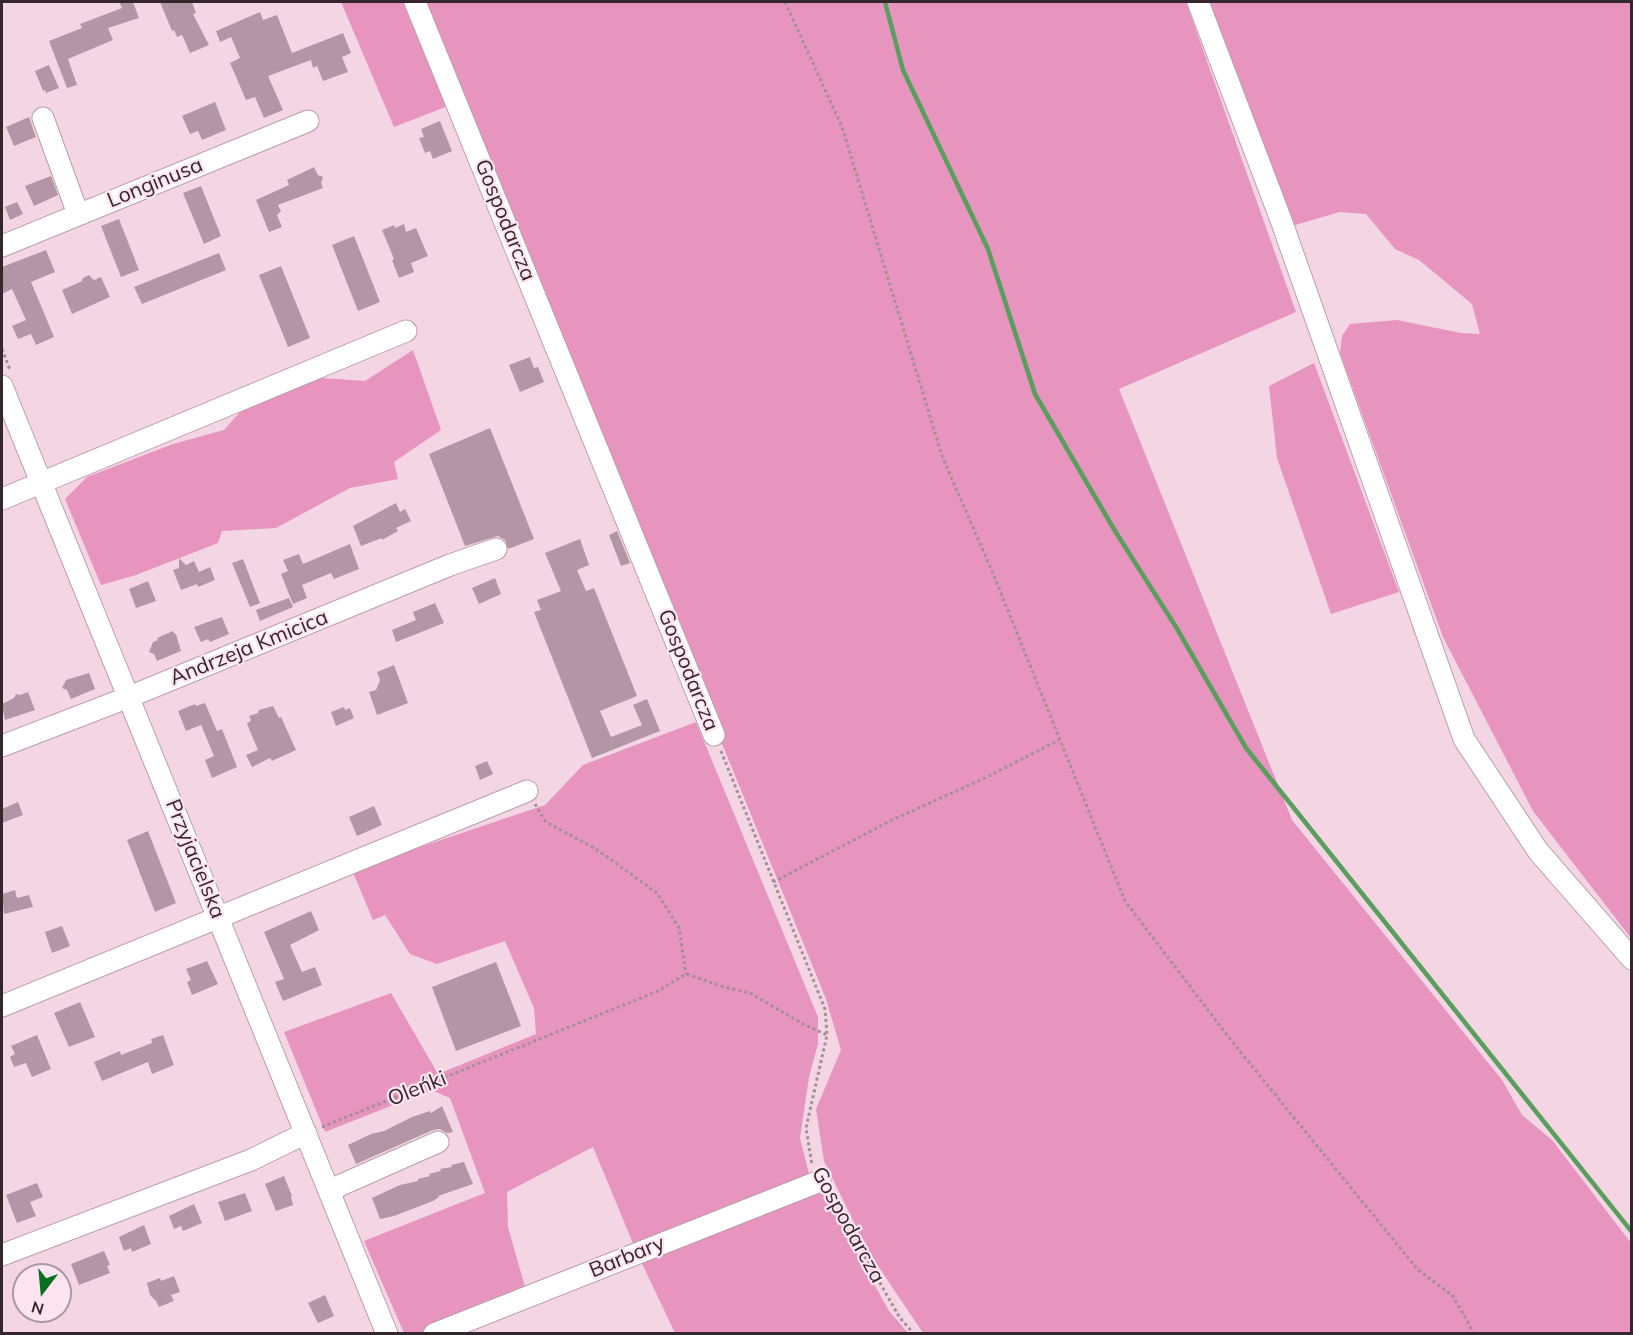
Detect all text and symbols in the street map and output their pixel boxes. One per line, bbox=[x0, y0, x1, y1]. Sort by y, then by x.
street label: Longinusa bbox=[104, 152, 206, 214]
street label: Gospodarcza bbox=[469, 156, 541, 284]
street label: Andrzeja Kmicica bbox=[166, 605, 332, 691]
street label: Gospodarcza bbox=[652, 606, 724, 734]
street label: Przyjacielska bbox=[160, 796, 230, 922]
street label: Oleńki bbox=[384, 1066, 450, 1112]
street label: Gospodarcza bbox=[806, 1163, 890, 1287]
street label: Barbary bbox=[586, 1231, 668, 1283]
north arrow bbox=[12, 1263, 72, 1323]
text: N bbox=[29, 1297, 46, 1320]

